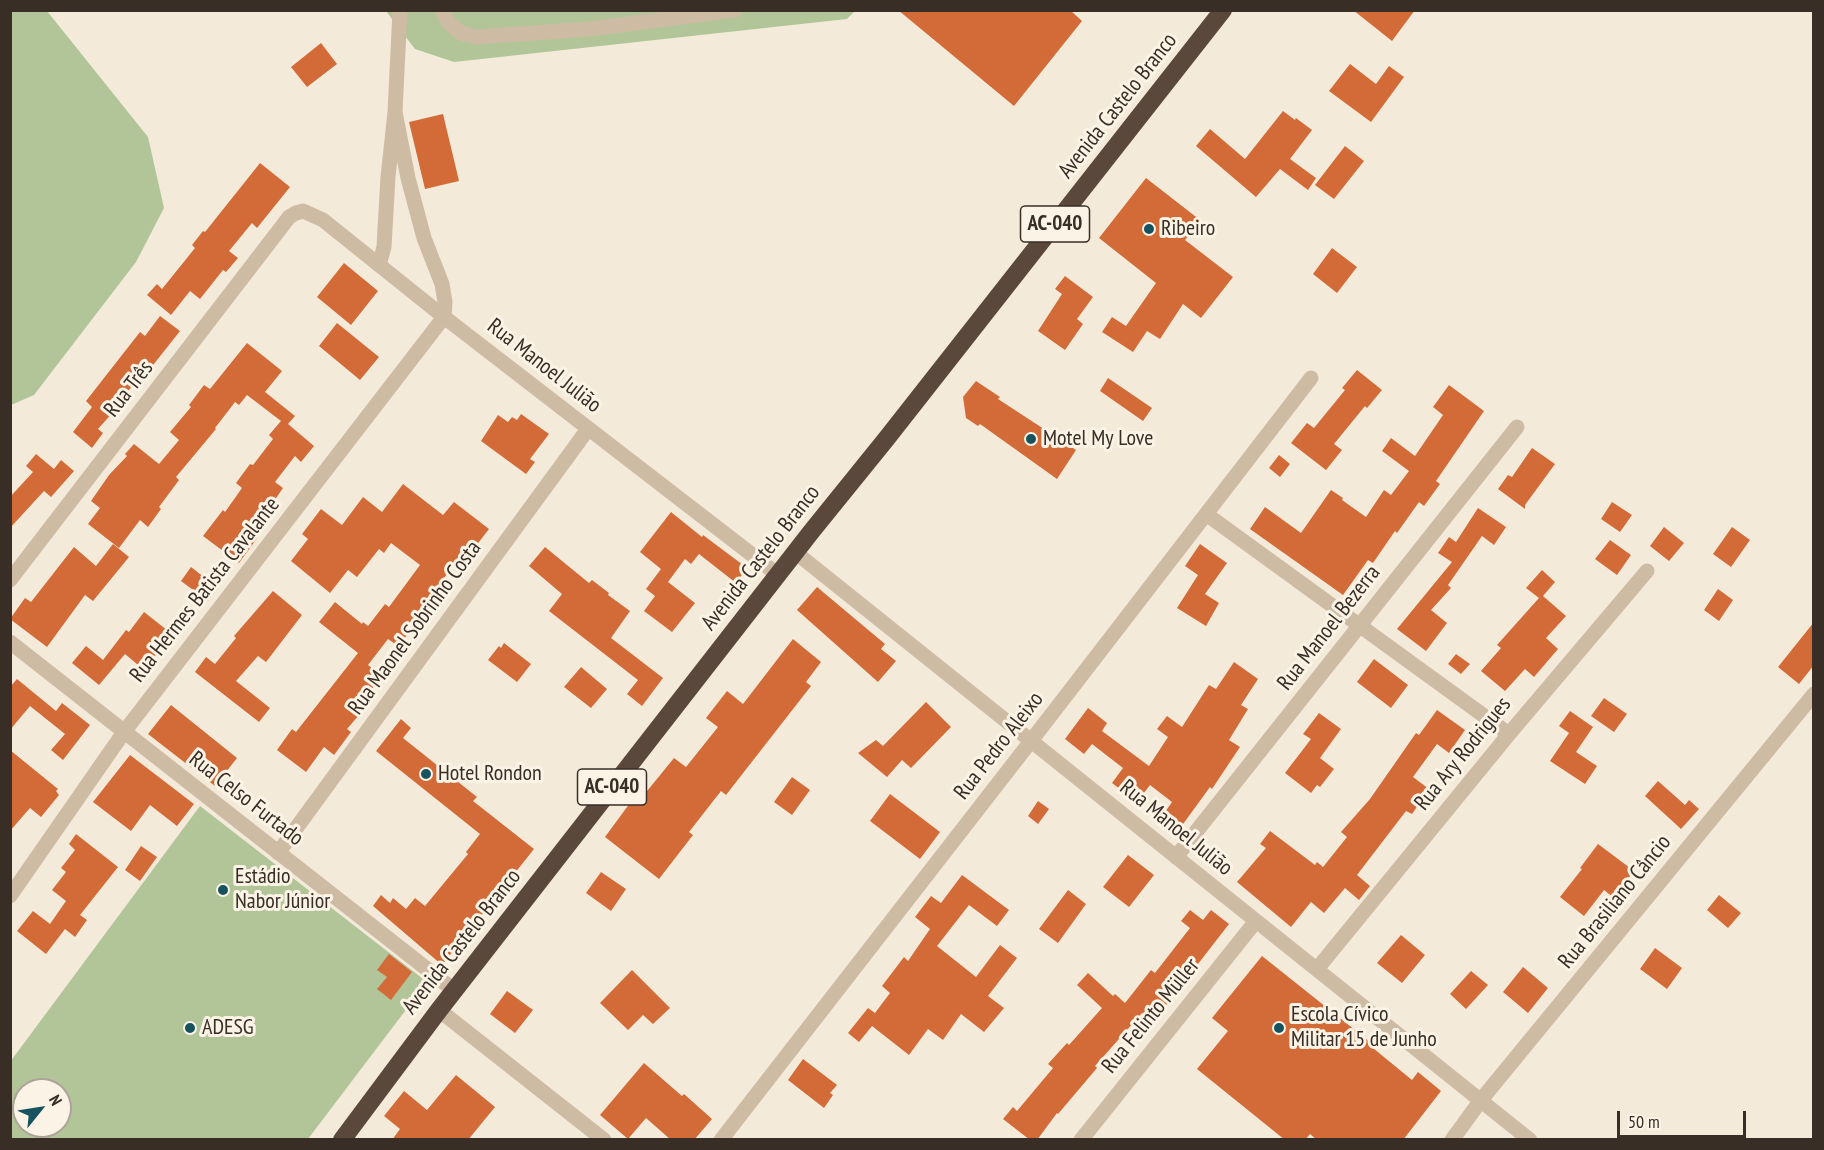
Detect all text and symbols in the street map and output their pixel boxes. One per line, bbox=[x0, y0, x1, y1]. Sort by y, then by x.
street label: Avenida Castelo Branco bbox=[1053, 28, 1183, 184]
road number: AC-040 bbox=[1020, 206, 1090, 242]
place label: Ribeiro bbox=[1161, 216, 1215, 242]
marker: Ribeiro bbox=[1142, 222, 1156, 236]
street label: Rua Manoel Julião bbox=[482, 313, 606, 419]
street label: Rua Três bbox=[99, 356, 159, 422]
place label: Motel My Love bbox=[1043, 426, 1153, 452]
marker: Motel My Love bbox=[1024, 432, 1038, 446]
street label: Avenida Castelo Branco bbox=[696, 480, 826, 636]
street label: Rua Hermes Batista Cavalante bbox=[125, 492, 285, 688]
street label: Rua Maonel Sobrinho Costa bbox=[343, 536, 487, 720]
street label: Rua Manoel Bezerra bbox=[1272, 560, 1386, 696]
street label: Rua Pedro Aleixo bbox=[949, 687, 1049, 805]
street label: Rua Ary Rodrigues bbox=[1409, 692, 1517, 816]
street label: Rua Celso Furtado bbox=[184, 746, 308, 852]
place label: Hotel Rondon bbox=[438, 761, 542, 787]
marker: Hotel Rondon bbox=[419, 767, 433, 781]
road number: AC-040 bbox=[578, 769, 646, 805]
street label: Rua Manoel Julião bbox=[1114, 774, 1238, 882]
street label: Rua Brasiliano Câncio bbox=[1553, 830, 1677, 974]
place label: Estádio Nabor Júnior bbox=[235, 864, 330, 915]
street label: Avenida Castelo Branco bbox=[397, 864, 527, 1020]
marker: Estádio Nabor Júnior bbox=[216, 883, 230, 897]
street label: Rua Felinto Müller bbox=[1097, 953, 1205, 1079]
place label: Escola Cívico Militar 15 de Junho bbox=[1291, 1002, 1437, 1054]
place label: ADESG bbox=[202, 1015, 254, 1041]
marker: ADESG bbox=[183, 1021, 197, 1035]
marker: Escola Cívico Militar 15 de Junho bbox=[1272, 1021, 1286, 1035]
north arrow bbox=[12, 1078, 72, 1138]
text: N bbox=[45, 1091, 67, 1109]
scale bar bbox=[1620, 1099, 1749, 1137]
text: 50 m bbox=[1628, 1110, 1660, 1133]

